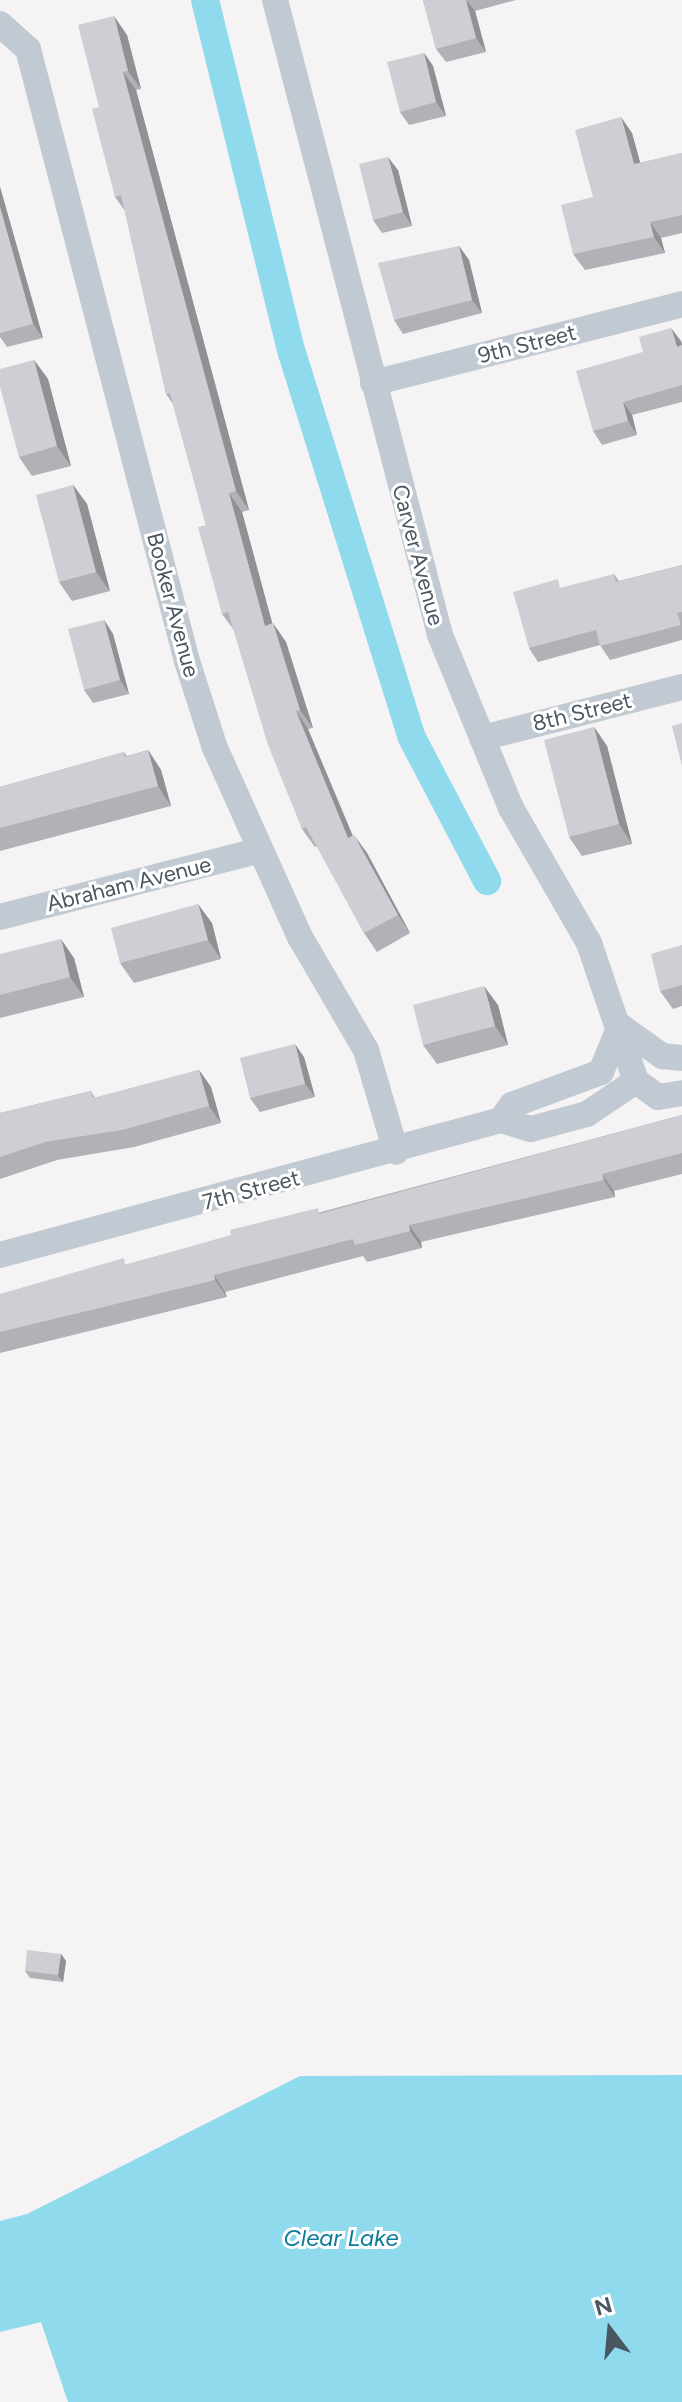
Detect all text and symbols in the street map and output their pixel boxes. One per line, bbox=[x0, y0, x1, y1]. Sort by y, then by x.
street label: 9th Street bbox=[475, 319, 579, 369]
street label: Carver Avenue bbox=[386, 482, 450, 628]
street label: Booker Avenue bbox=[141, 530, 205, 680]
street label: 8th Street bbox=[530, 687, 634, 737]
street label: Abraham Avenue bbox=[44, 851, 214, 917]
street label: 7th Street bbox=[200, 1164, 302, 1216]
water label: Clear Lake bbox=[283, 2224, 399, 2252]
north arrow bbox=[570, 2290, 650, 2370]
text: N bbox=[591, 2291, 615, 2322]

